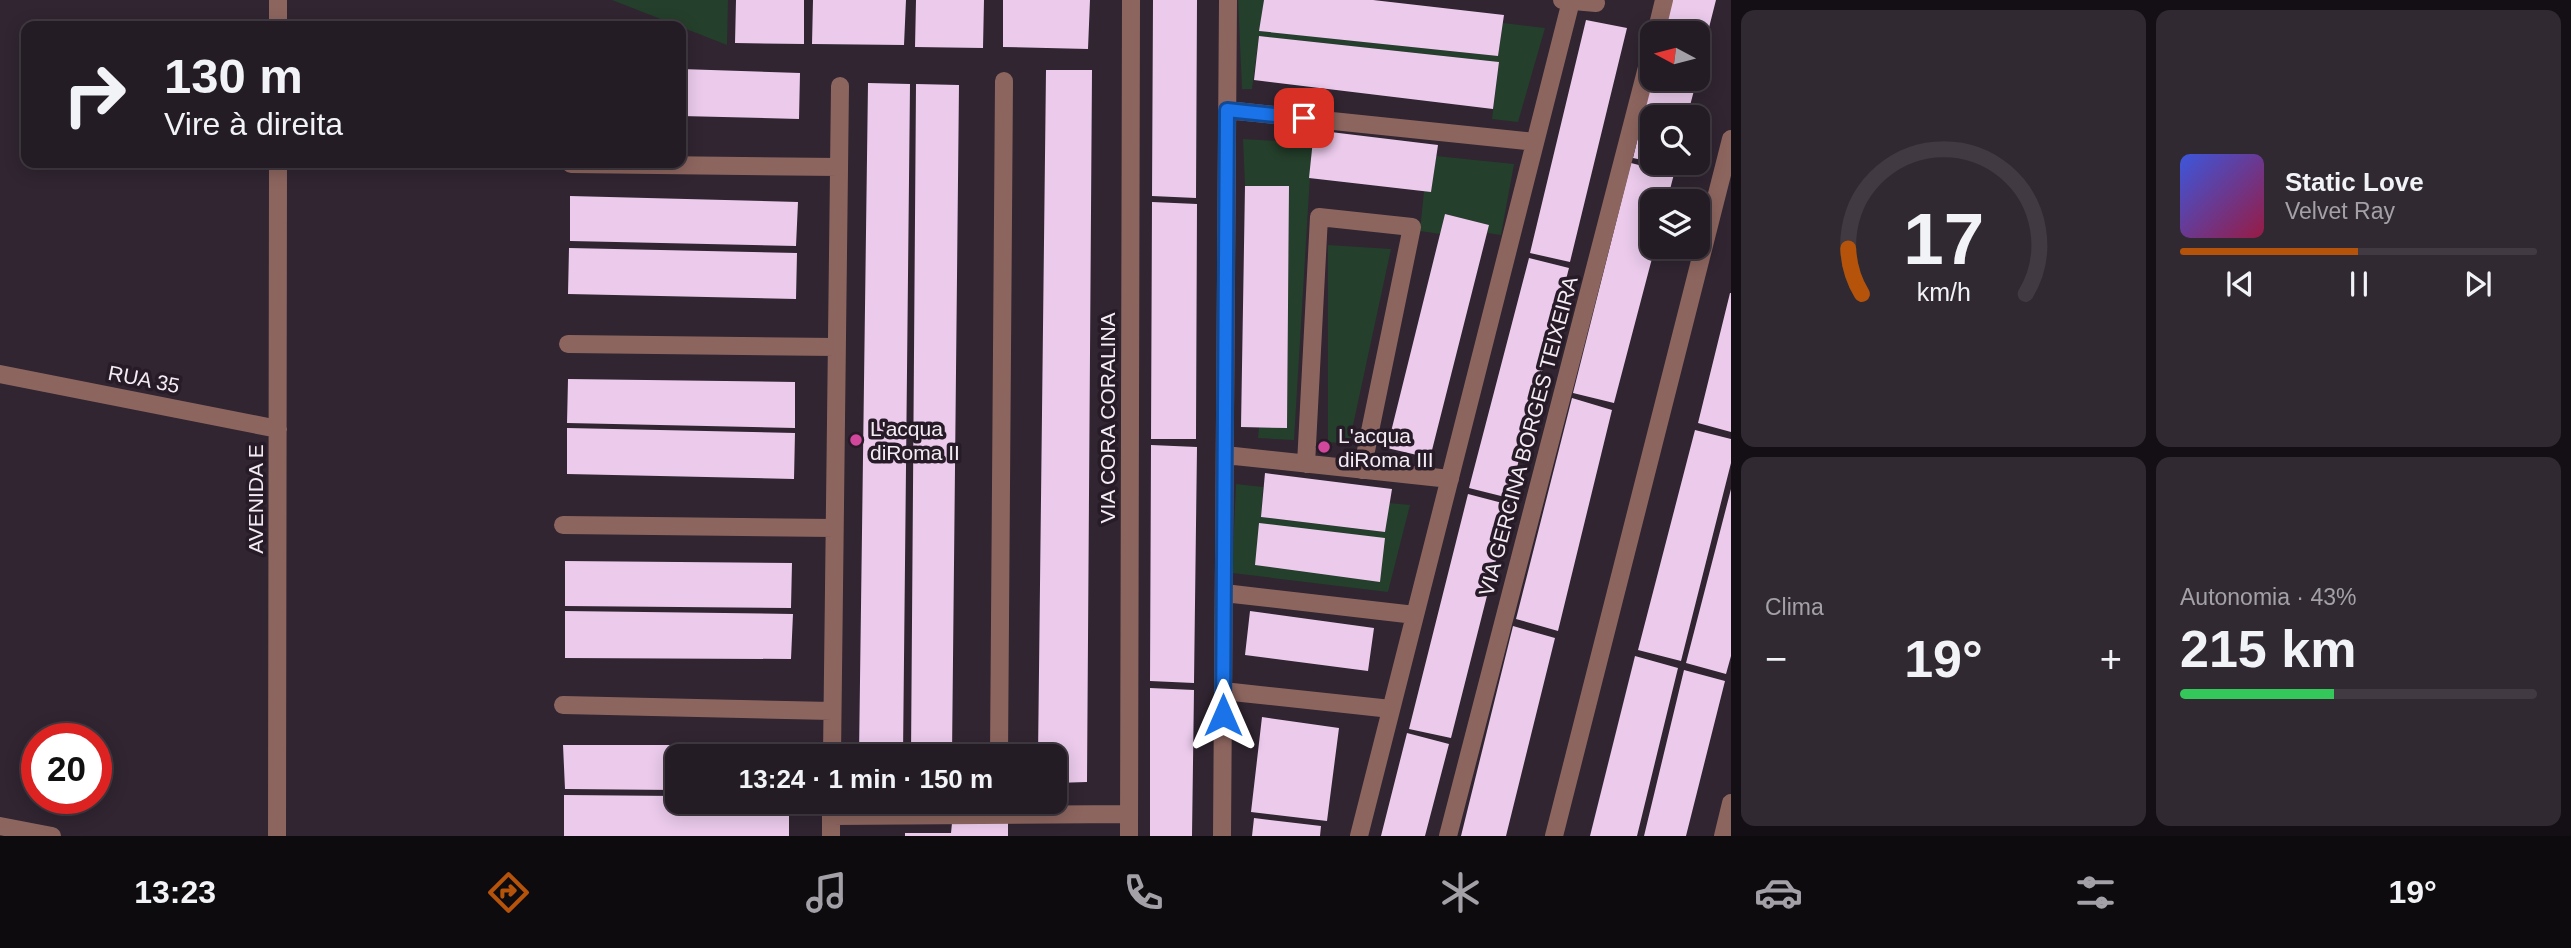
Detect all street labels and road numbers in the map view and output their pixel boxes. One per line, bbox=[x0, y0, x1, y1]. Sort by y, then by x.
street label: VIA GERCINA BORGES TEIXEIRA bbox=[1474, 274, 1582, 598]
street label: VIA CORA CORALINA bbox=[1096, 312, 1119, 524]
street label: RUA 35 bbox=[106, 361, 182, 397]
street label: AVENIDA E bbox=[244, 444, 267, 554]

